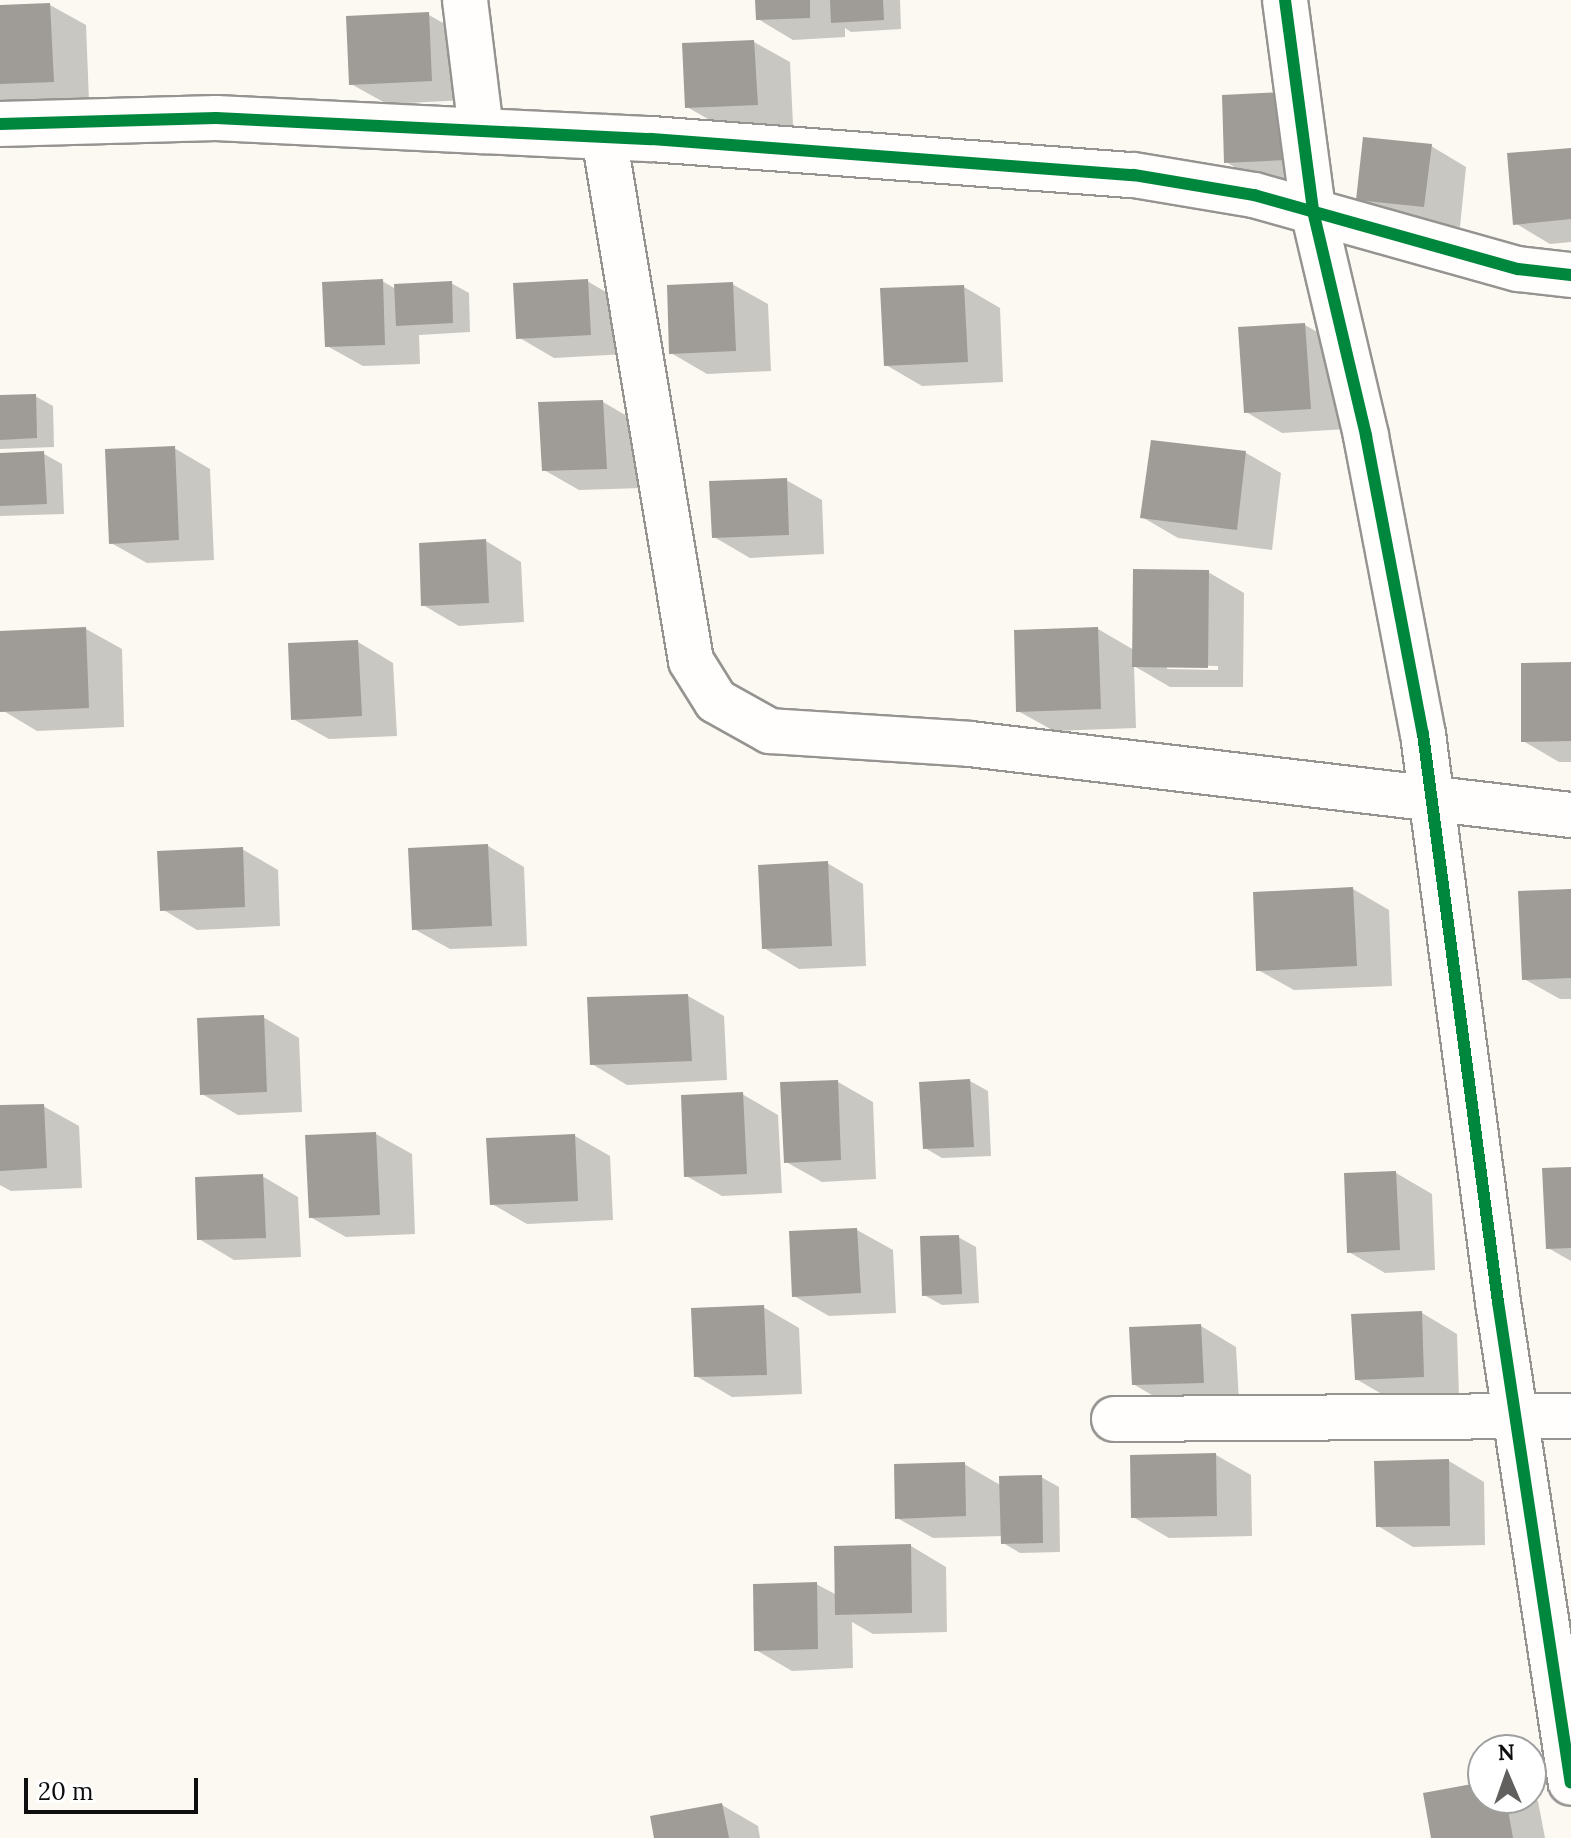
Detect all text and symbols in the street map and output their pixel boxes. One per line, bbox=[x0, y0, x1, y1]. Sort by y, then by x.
north arrow bbox=[1467, 1734, 1547, 1814]
text: N bbox=[1497, 1738, 1515, 1766]
scale bar bbox=[28, 1762, 202, 1812]
text: 20 m bbox=[38, 1776, 94, 1807]

